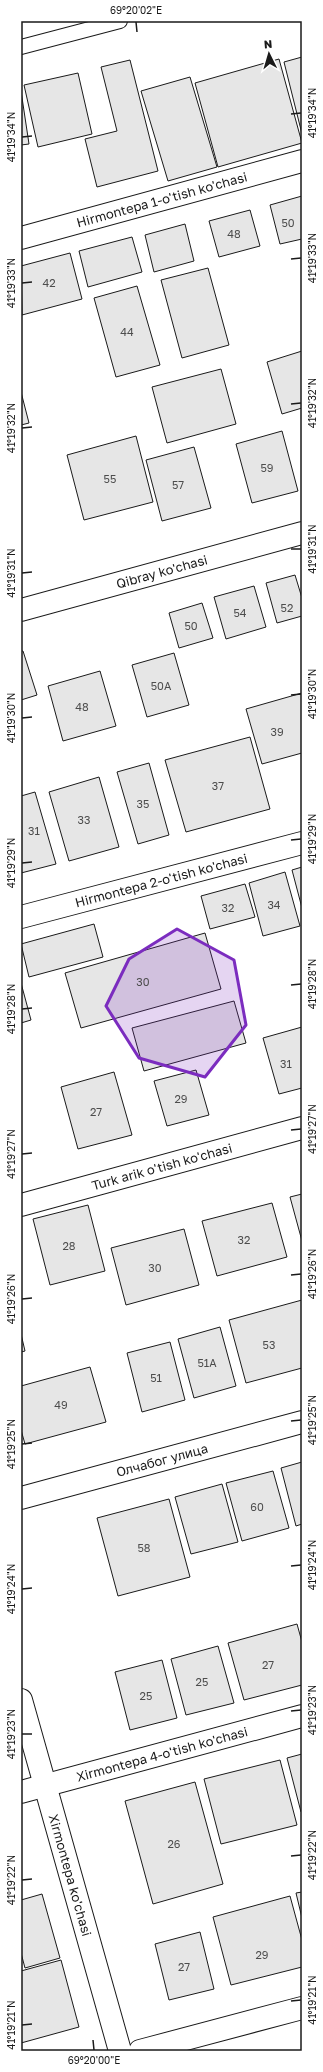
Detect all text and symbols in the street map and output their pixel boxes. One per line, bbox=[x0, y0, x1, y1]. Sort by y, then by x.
text: 69°20'02"E bbox=[110, 4, 162, 16]
north arrow bbox=[249, 34, 289, 74]
text: N bbox=[263, 37, 273, 50]
text: 41°19'34"N bbox=[306, 88, 318, 138]
text: 41°19'34"N bbox=[5, 112, 17, 162]
street label: Hirmontepa 1-o'tish ko'chasi bbox=[75, 168, 249, 230]
house number: 50 bbox=[281, 216, 295, 229]
house number: 48 bbox=[227, 227, 241, 240]
text: 41°19'33"N bbox=[306, 233, 318, 283]
text: 41°19'33"N bbox=[5, 258, 17, 308]
house number: 42 bbox=[42, 276, 56, 289]
house number: 44 bbox=[120, 325, 134, 338]
text: 41°19'32"N bbox=[306, 378, 318, 428]
text: 41°19'32"N bbox=[5, 403, 17, 453]
house number: 59 bbox=[260, 461, 274, 474]
house number: 55 bbox=[104, 472, 116, 485]
house number: 57 bbox=[172, 478, 184, 491]
text: 41°19'31"N bbox=[306, 524, 318, 574]
text: 41°19'31"N bbox=[5, 548, 17, 598]
street label: Qibray ko'chasi bbox=[114, 551, 209, 592]
house number: 52 bbox=[281, 601, 293, 614]
house number: 54 bbox=[233, 606, 247, 619]
house number: 50 bbox=[184, 619, 198, 632]
text: 41°19'30"N bbox=[306, 669, 318, 719]
house number: 50A bbox=[151, 679, 172, 692]
text: 41°19'30"N bbox=[5, 693, 17, 743]
house number: 48 bbox=[75, 700, 89, 713]
house number: 39 bbox=[270, 725, 284, 738]
house number: 37 bbox=[212, 779, 224, 792]
house number: 35 bbox=[137, 797, 149, 810]
house number: 33 bbox=[78, 813, 90, 826]
text: 41°19'29"N bbox=[306, 814, 318, 864]
house number: 31 bbox=[28, 824, 40, 837]
text: 41°19'29"N bbox=[5, 838, 17, 888]
street label: Hirmontepa 2-o'tish ko'chasi bbox=[73, 850, 249, 910]
house number: 34 bbox=[267, 898, 281, 911]
house number: 32 bbox=[222, 901, 234, 914]
text: 41°19'28"N bbox=[306, 959, 318, 1009]
house number: 30 bbox=[136, 975, 150, 988]
text: 41°19'28"N bbox=[5, 984, 17, 1034]
house number: 31 bbox=[280, 1057, 292, 1070]
house number: 29 bbox=[174, 1092, 188, 1105]
text: 41°19'27"N bbox=[306, 1104, 318, 1154]
house number: 27 bbox=[90, 1105, 102, 1118]
text: 41°19'27"N bbox=[5, 1129, 17, 1179]
street label: Turk arik o'tish ko'chasi bbox=[90, 1140, 234, 1193]
house number: 32 bbox=[238, 1233, 250, 1246]
house number: 28 bbox=[62, 1239, 76, 1252]
text: 41°19'26"N bbox=[306, 1249, 318, 1299]
house number: 30 bbox=[148, 1261, 162, 1274]
text: 41°19'26"N bbox=[5, 1274, 17, 1324]
house number: 53 bbox=[263, 1338, 275, 1351]
house number: 51A bbox=[197, 1356, 217, 1369]
house number: 51 bbox=[150, 1371, 162, 1384]
text: 41°19'25"N bbox=[306, 1395, 318, 1445]
house number: 49 bbox=[54, 1398, 68, 1411]
text: 41°19'25"N bbox=[5, 1419, 17, 1469]
street label: Олчабог улица bbox=[114, 1440, 210, 1480]
house number: 60 bbox=[250, 1500, 264, 1513]
text: 41°19'24"N bbox=[306, 1540, 318, 1590]
house number: 58 bbox=[137, 1541, 151, 1554]
text: 41°19'24"N bbox=[5, 1564, 17, 1614]
house number: 27 bbox=[262, 1658, 274, 1671]
house number: 25 bbox=[196, 1675, 208, 1688]
text: 41°19'23"N bbox=[306, 1685, 318, 1735]
house number: 25 bbox=[140, 1689, 152, 1702]
text: 41°19'23"N bbox=[5, 1709, 17, 1759]
street label: Xirmontepa 4-o'tish ko'chasi bbox=[75, 1723, 249, 1785]
street label: Xirmontepa ko'chasi bbox=[46, 1812, 95, 1938]
text: 41°19'22"N bbox=[306, 1830, 318, 1880]
house number: 26 bbox=[167, 1837, 181, 1850]
text: 41°19'22"N bbox=[5, 1855, 17, 1905]
house number: 29 bbox=[255, 1948, 269, 1961]
house number: 27 bbox=[178, 1960, 190, 1973]
text: 41°19'21"N bbox=[306, 1975, 318, 2025]
text: 41°19'21"N bbox=[5, 2000, 17, 2050]
text: 69°20'00"E bbox=[68, 2054, 120, 2066]

